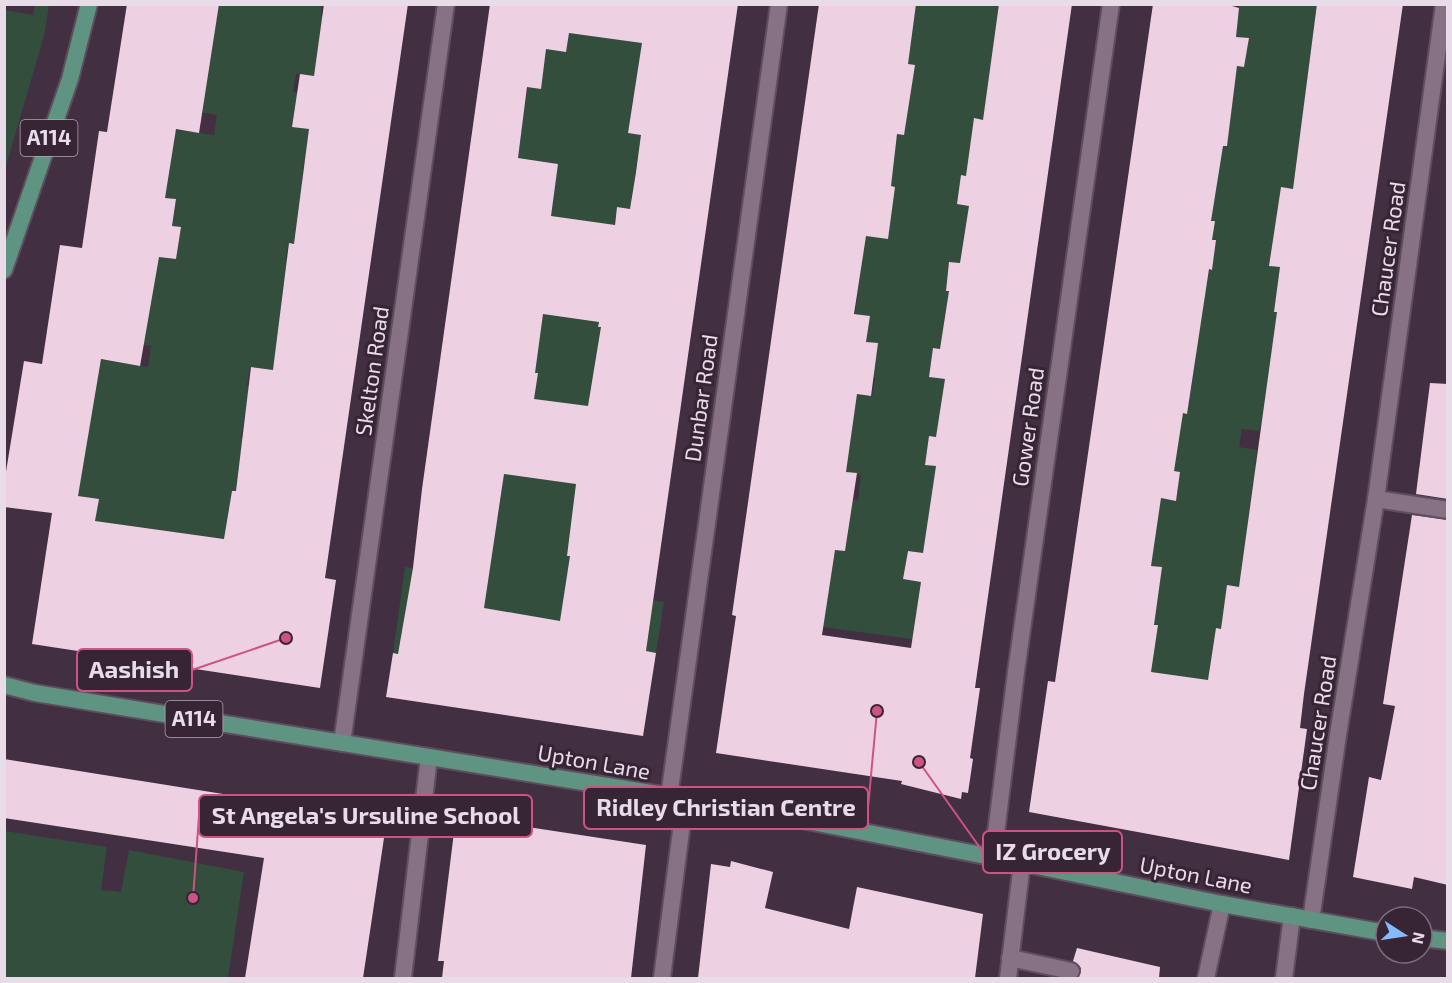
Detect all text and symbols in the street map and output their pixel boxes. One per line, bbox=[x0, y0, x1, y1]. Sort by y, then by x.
road number: A114 bbox=[20, 120, 78, 156]
street label: Chaucer Road bbox=[1365, 180, 1409, 318]
street label: Skelton Road bbox=[349, 304, 393, 437]
street label: Dunbar Road bbox=[678, 332, 722, 463]
street label: Gower Road bbox=[1006, 366, 1048, 488]
callout: Aashish bbox=[77, 649, 192, 691]
text: Aashish bbox=[89, 654, 179, 683]
street label: Chaucer Road bbox=[1294, 654, 1341, 792]
road number: A114 bbox=[166, 701, 222, 737]
street label: Upton Lane bbox=[536, 738, 653, 784]
callout: Ridley Christian Centre bbox=[584, 787, 868, 829]
text: Ridley Christian Centre bbox=[596, 792, 856, 821]
callout: St Angela's Ursuline School bbox=[199, 795, 532, 837]
text: St Angela's Ursuline School bbox=[212, 800, 520, 829]
callout: IZ Grocery bbox=[983, 831, 1122, 873]
text: IZ Grocery bbox=[995, 836, 1111, 865]
street label: Upton Lane bbox=[1138, 850, 1255, 898]
north arrow bbox=[1374, 905, 1434, 965]
text: N bbox=[1409, 931, 1430, 946]

